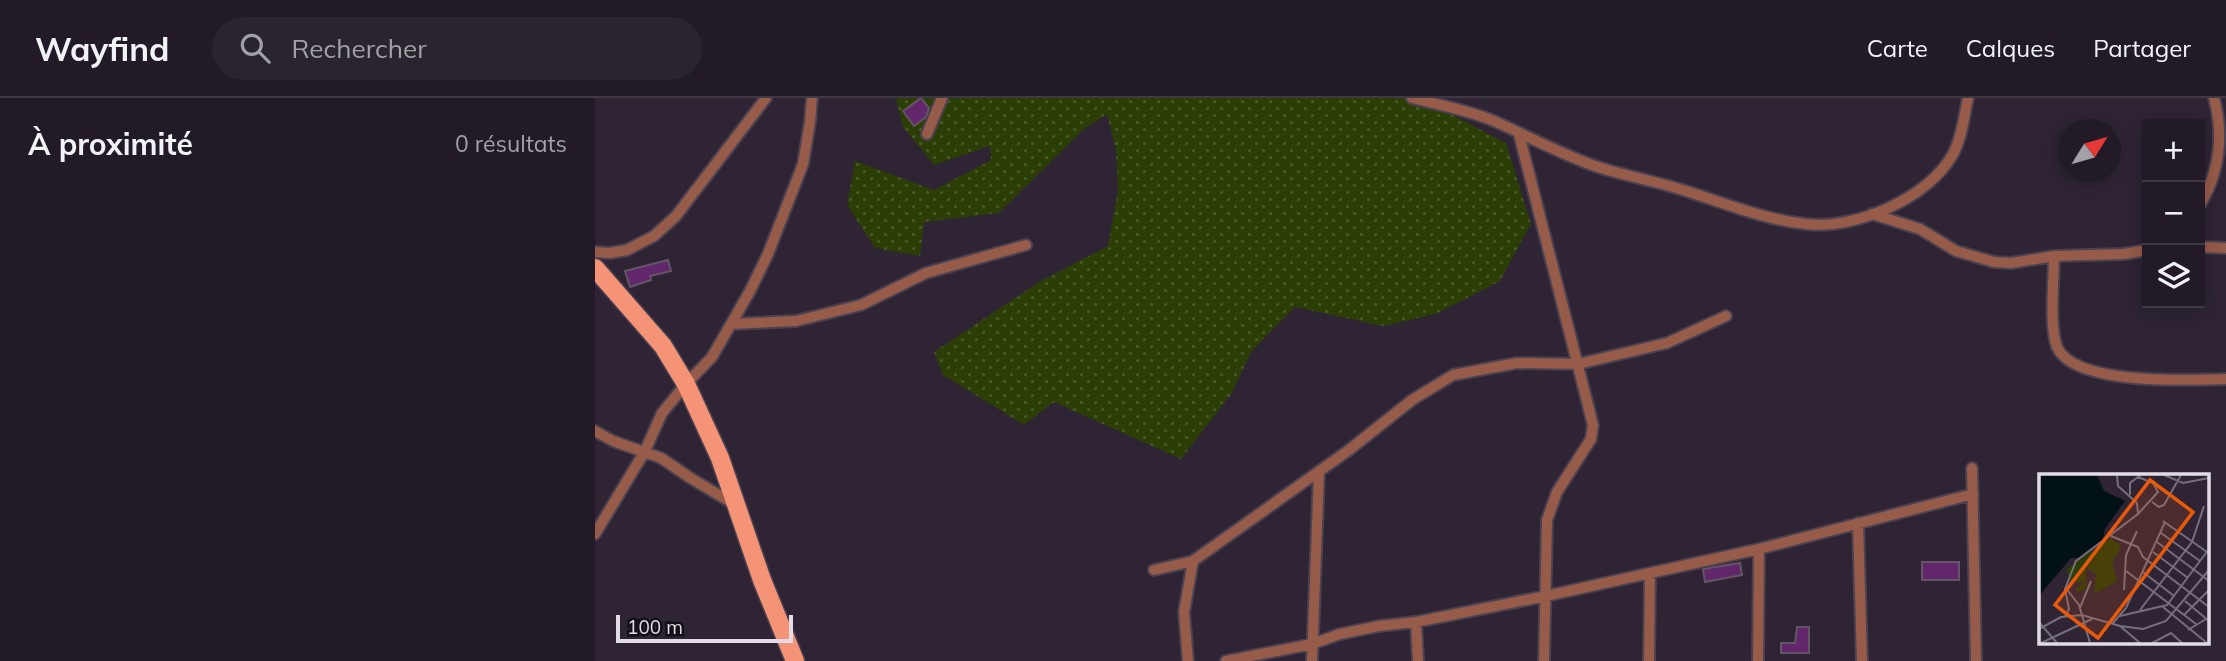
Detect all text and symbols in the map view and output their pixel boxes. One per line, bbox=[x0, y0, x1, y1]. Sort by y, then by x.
search box bbox=[212, 17, 702, 80]
text: Wayfind bbox=[35, 28, 170, 69]
icon: search bbox=[236, 29, 274, 67]
text: Rechercher bbox=[292, 32, 427, 65]
text: Carte bbox=[1867, 33, 1928, 63]
text: Calques bbox=[1966, 33, 2055, 63]
text: Partager bbox=[2093, 33, 2191, 63]
north arrow bbox=[2058, 119, 2121, 182]
map controls bbox=[2142, 119, 2205, 308]
button: + bbox=[2142, 119, 2205, 182]
text: À proximité bbox=[28, 125, 193, 163]
text: 0 résultats bbox=[455, 129, 567, 158]
button: − bbox=[2142, 182, 2205, 245]
button: layers bbox=[2142, 245, 2205, 308]
inset map bbox=[2039, 474, 2209, 644]
scale bar bbox=[616, 612, 793, 644]
text: 100 m bbox=[627, 615, 683, 639]

